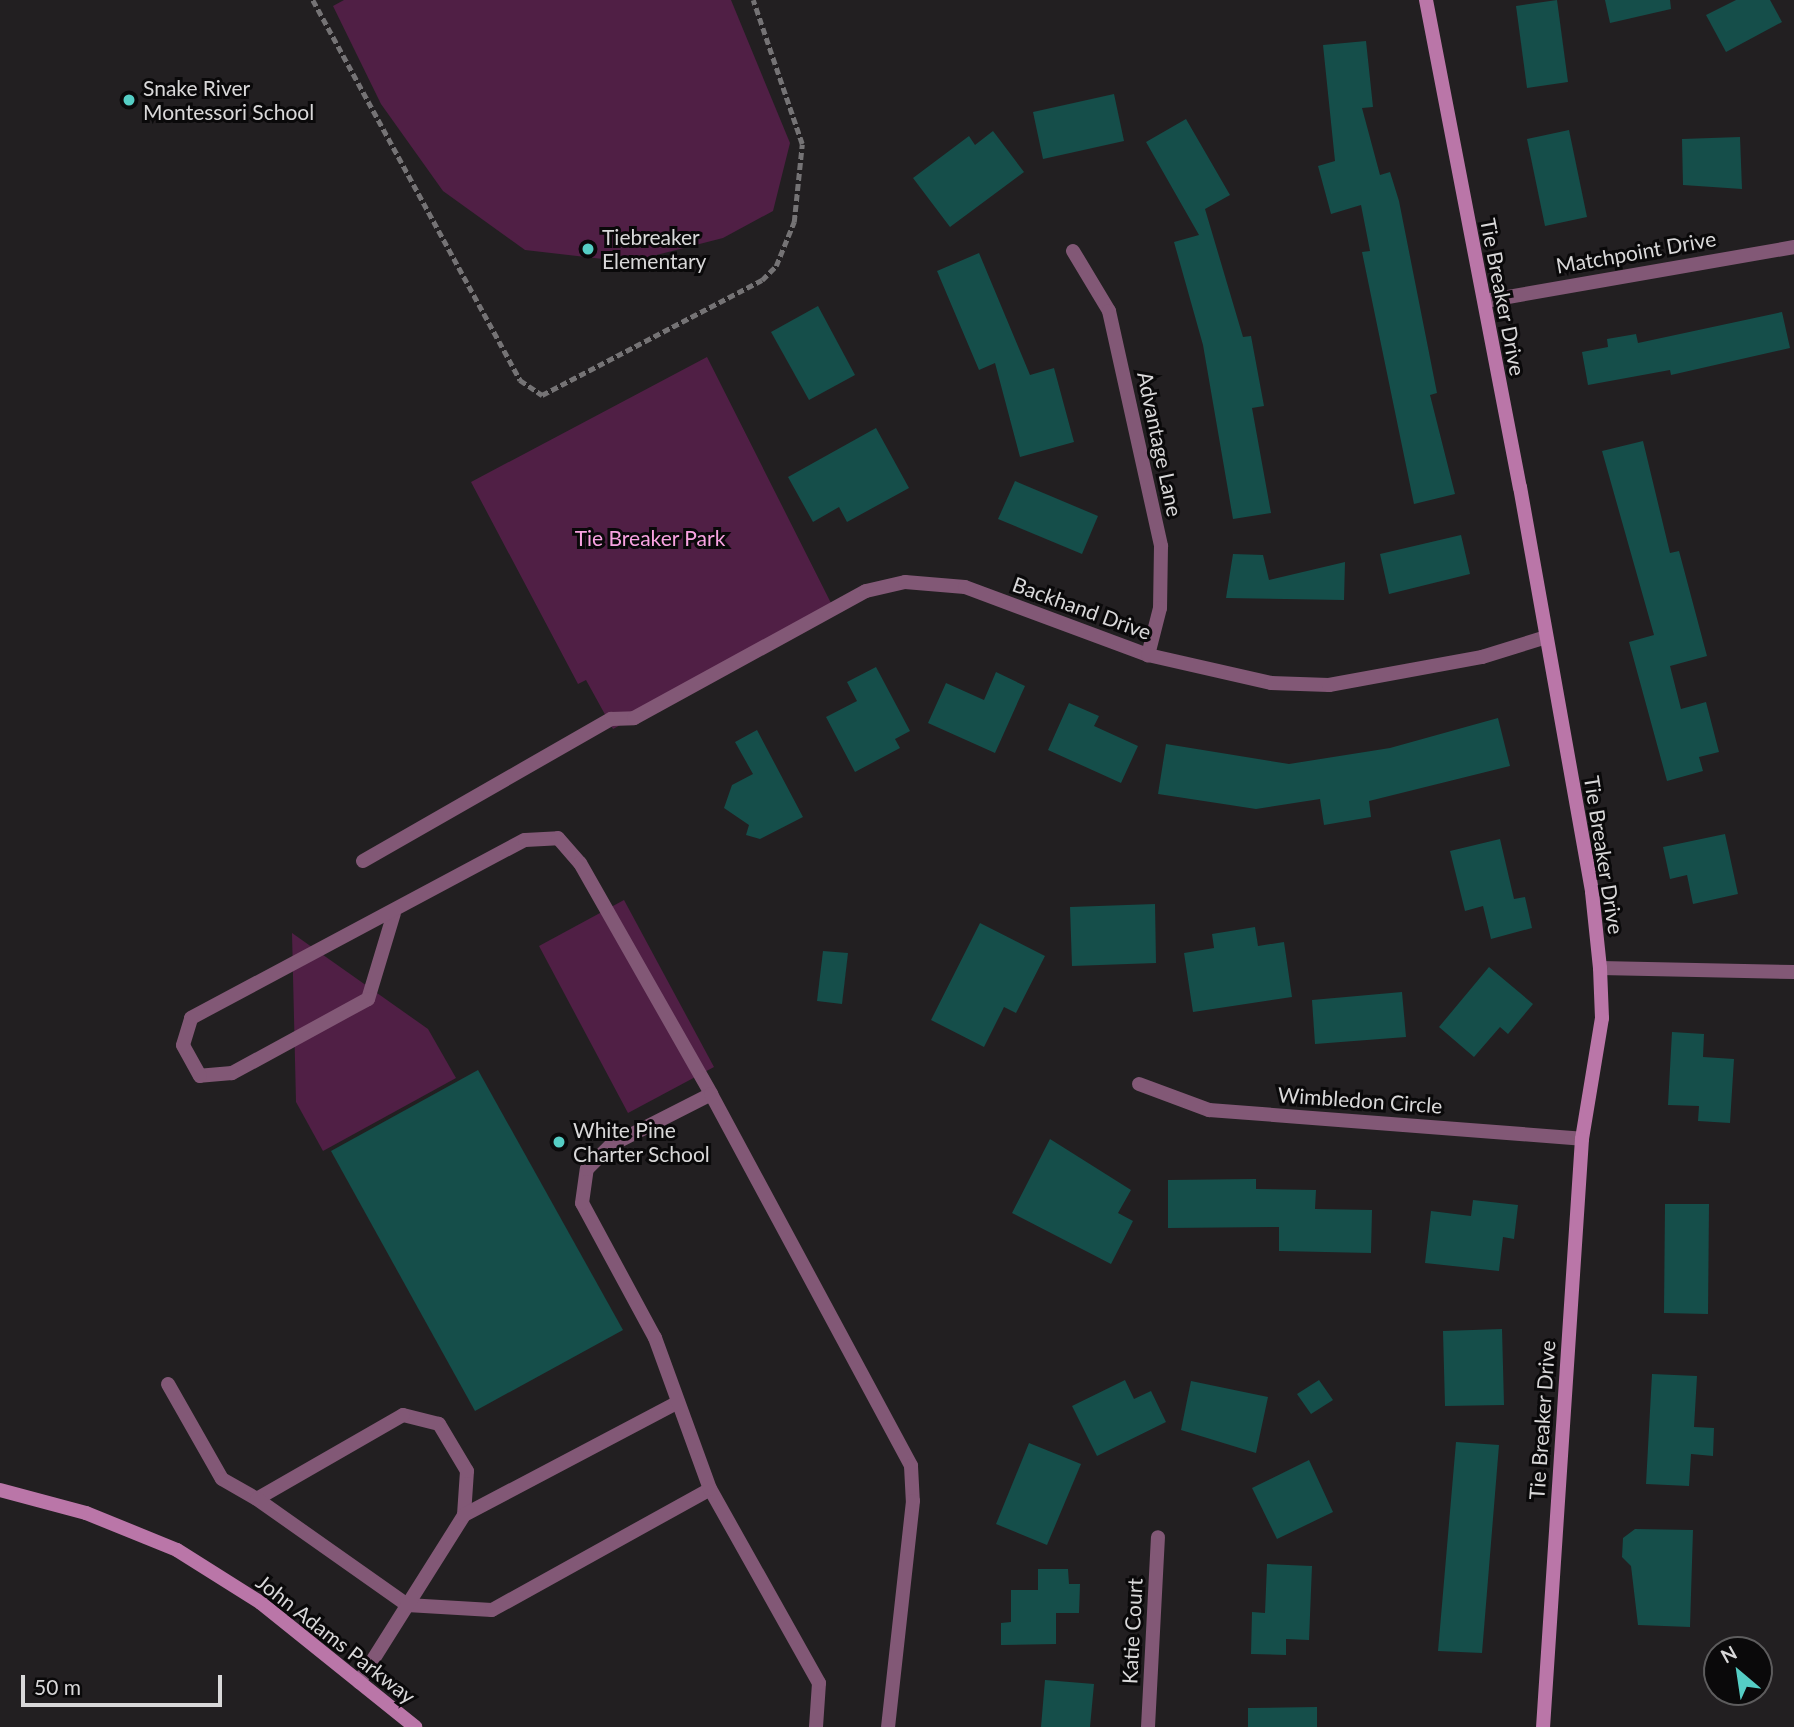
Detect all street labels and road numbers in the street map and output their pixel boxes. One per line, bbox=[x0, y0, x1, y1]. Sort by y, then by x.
street label: Tie Breaker Drive bbox=[1475, 216, 1531, 378]
street label: Matchpoint Drive bbox=[1554, 226, 1718, 278]
street label: Advantage Lane bbox=[1132, 369, 1188, 519]
street label: Backhand Drive bbox=[1009, 571, 1155, 645]
street label: Tie Breaker Drive bbox=[1579, 774, 1629, 936]
street label: Wimbledon Circle bbox=[1277, 1082, 1443, 1118]
street label: Tie Breaker Drive bbox=[1524, 1339, 1560, 1501]
street label: John Adams Parkway bbox=[251, 1569, 421, 1709]
street label: Katie Court bbox=[1117, 1577, 1147, 1685]

